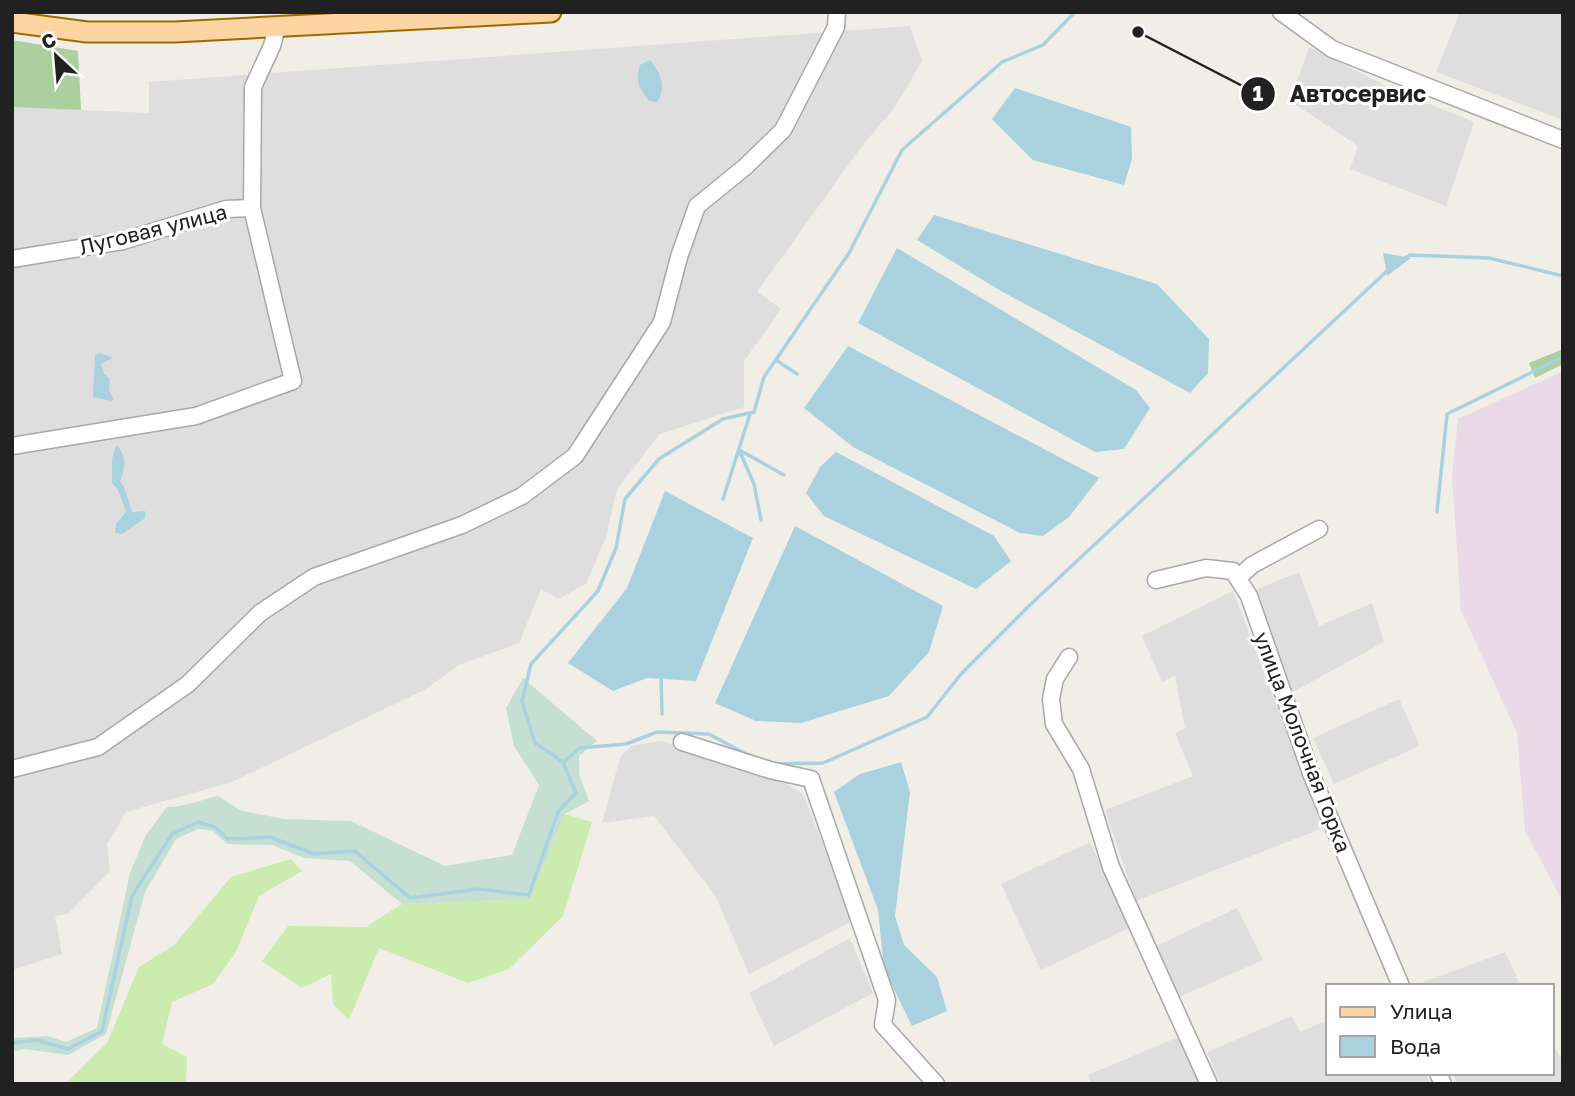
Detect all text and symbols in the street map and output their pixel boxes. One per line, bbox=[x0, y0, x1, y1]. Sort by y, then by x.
north arrow bbox=[21, 21, 91, 91]
text: С bbox=[37, 27, 59, 54]
callout: Автосервис bbox=[1241, 72, 1440, 116]
text: Автосервис bbox=[1290, 79, 1426, 107]
text: 1 bbox=[1253, 80, 1264, 106]
street label: Луговая улица bbox=[76, 198, 230, 260]
street label: улица Молочная Горка bbox=[1249, 628, 1357, 856]
legend bbox=[1326, 984, 1554, 1075]
text: Улица bbox=[1390, 998, 1453, 1024]
text: Вода bbox=[1390, 1033, 1441, 1059]

